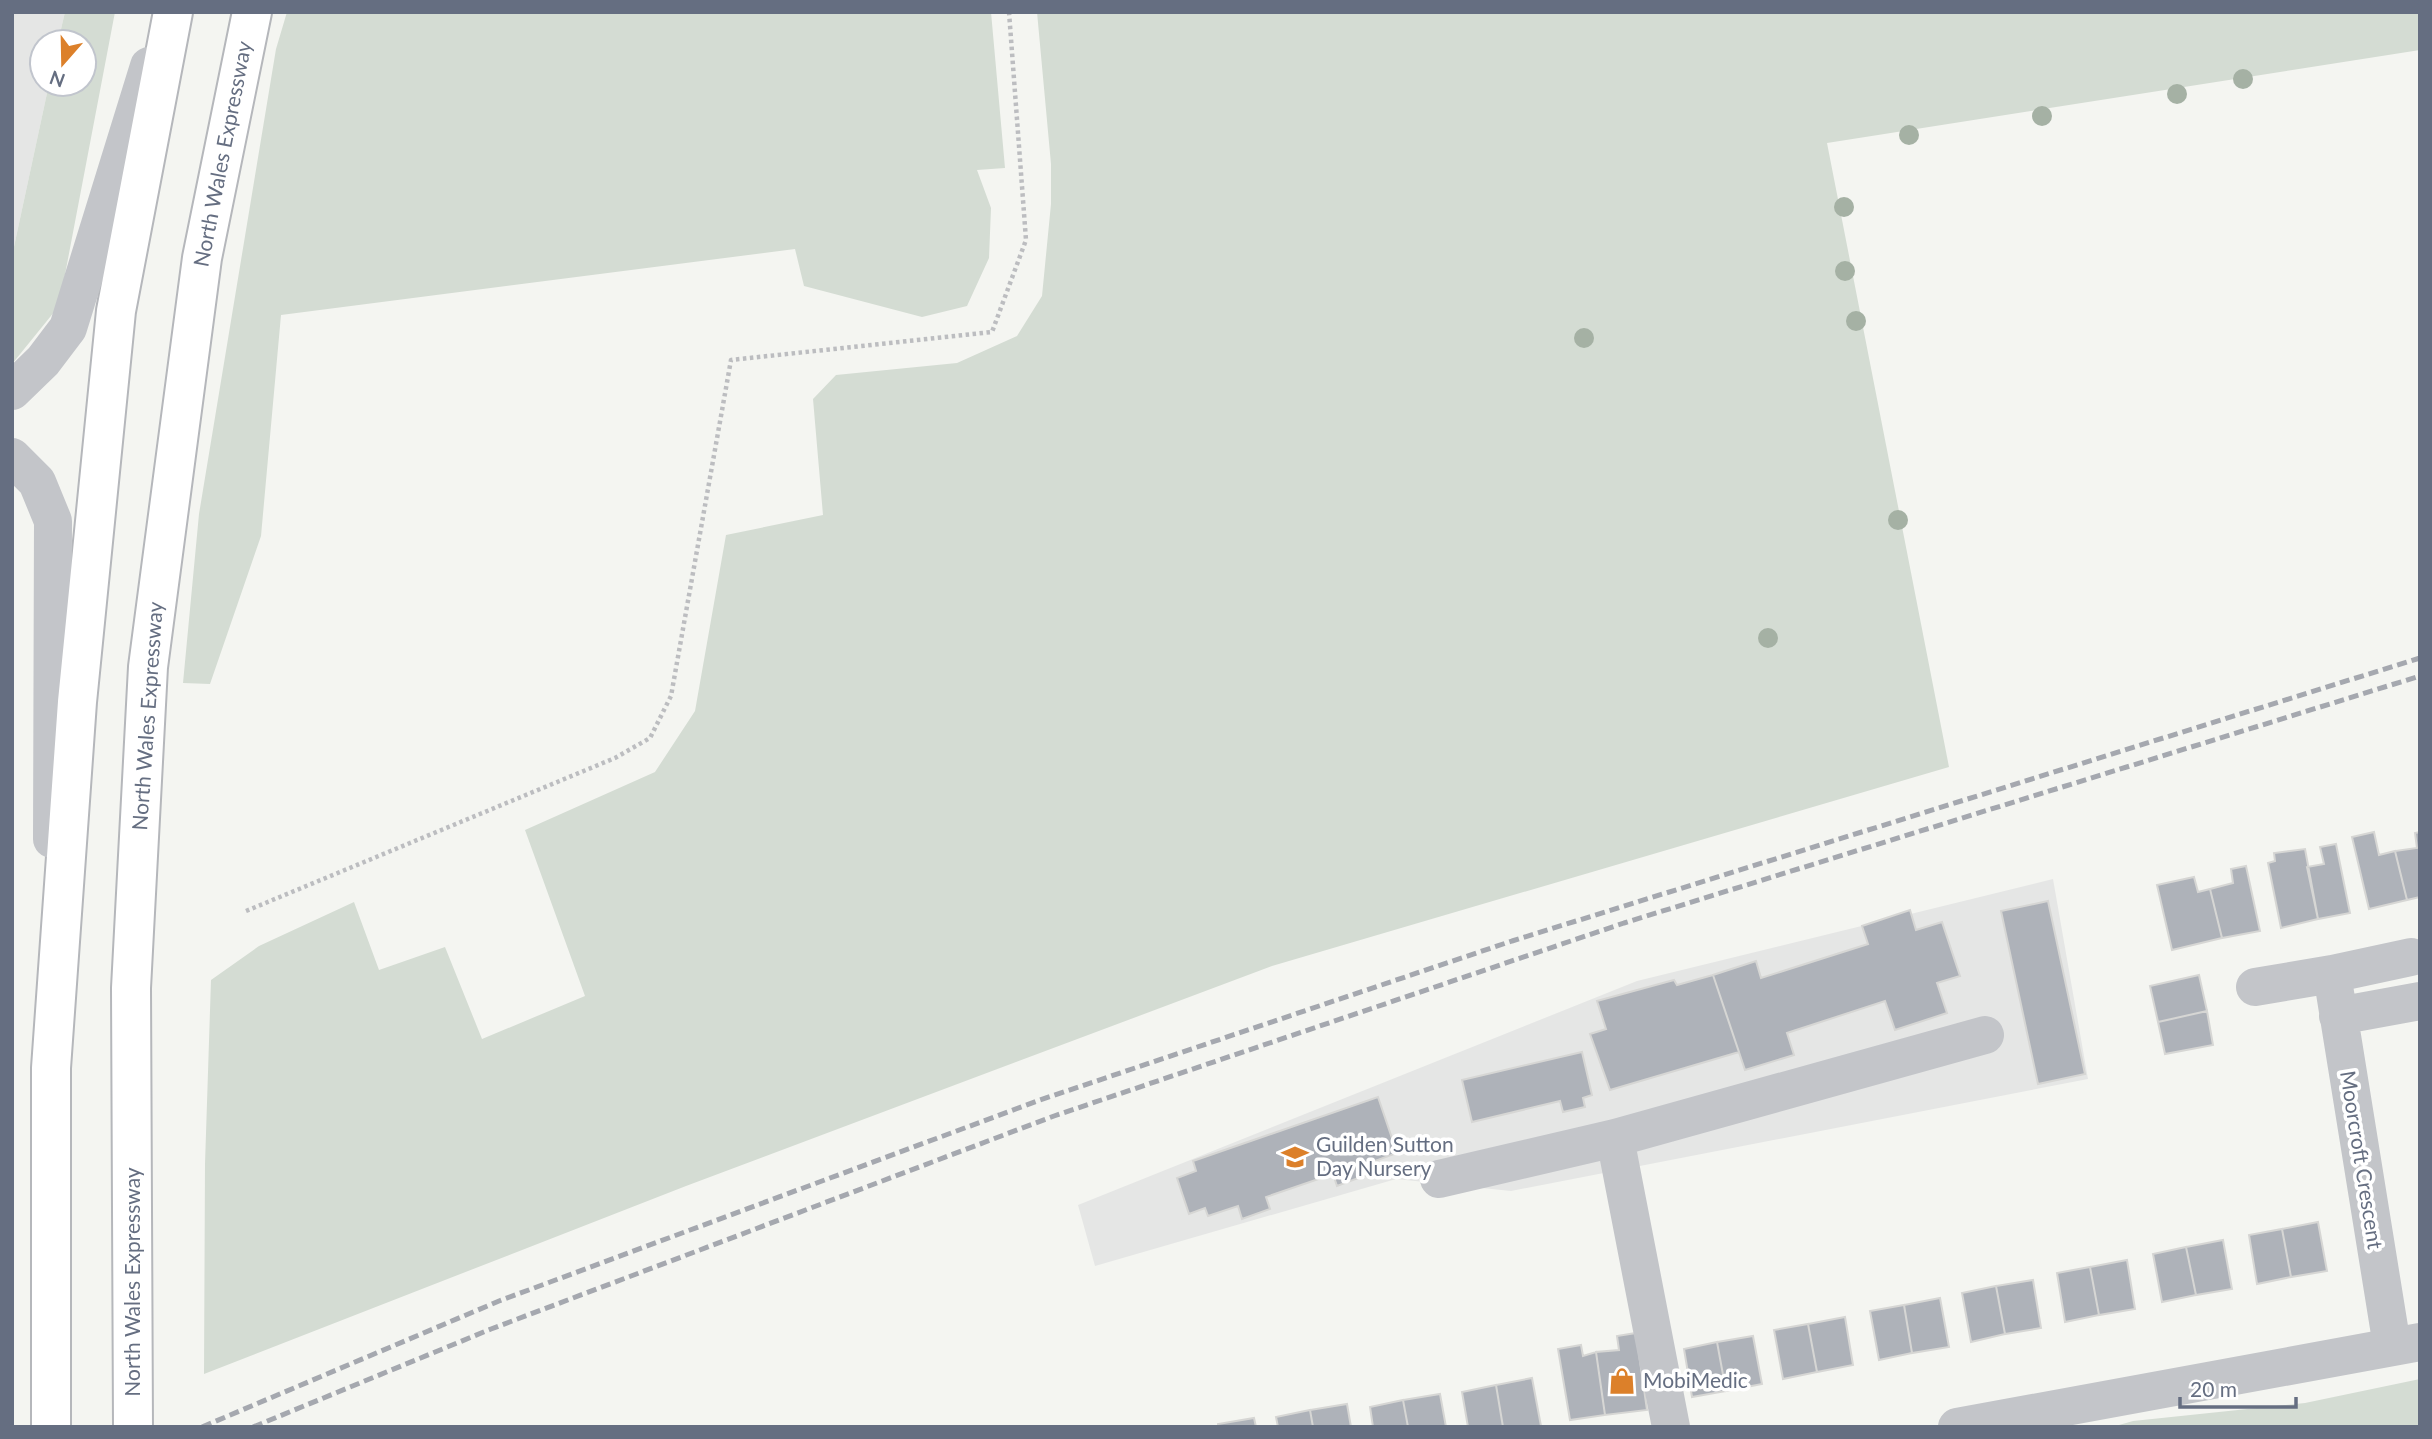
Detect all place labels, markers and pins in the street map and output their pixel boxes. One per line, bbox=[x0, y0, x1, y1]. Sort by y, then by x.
place label: Guilden Sutton Day Nursery bbox=[1316, 1131, 1454, 1180]
school or university icon: Guilden Sutton Day Nursery bbox=[1280, 1142, 1310, 1172]
shop icon: MobiMedic bbox=[1607, 1366, 1637, 1396]
place label: MobiMedic bbox=[1643, 1367, 1748, 1392]

